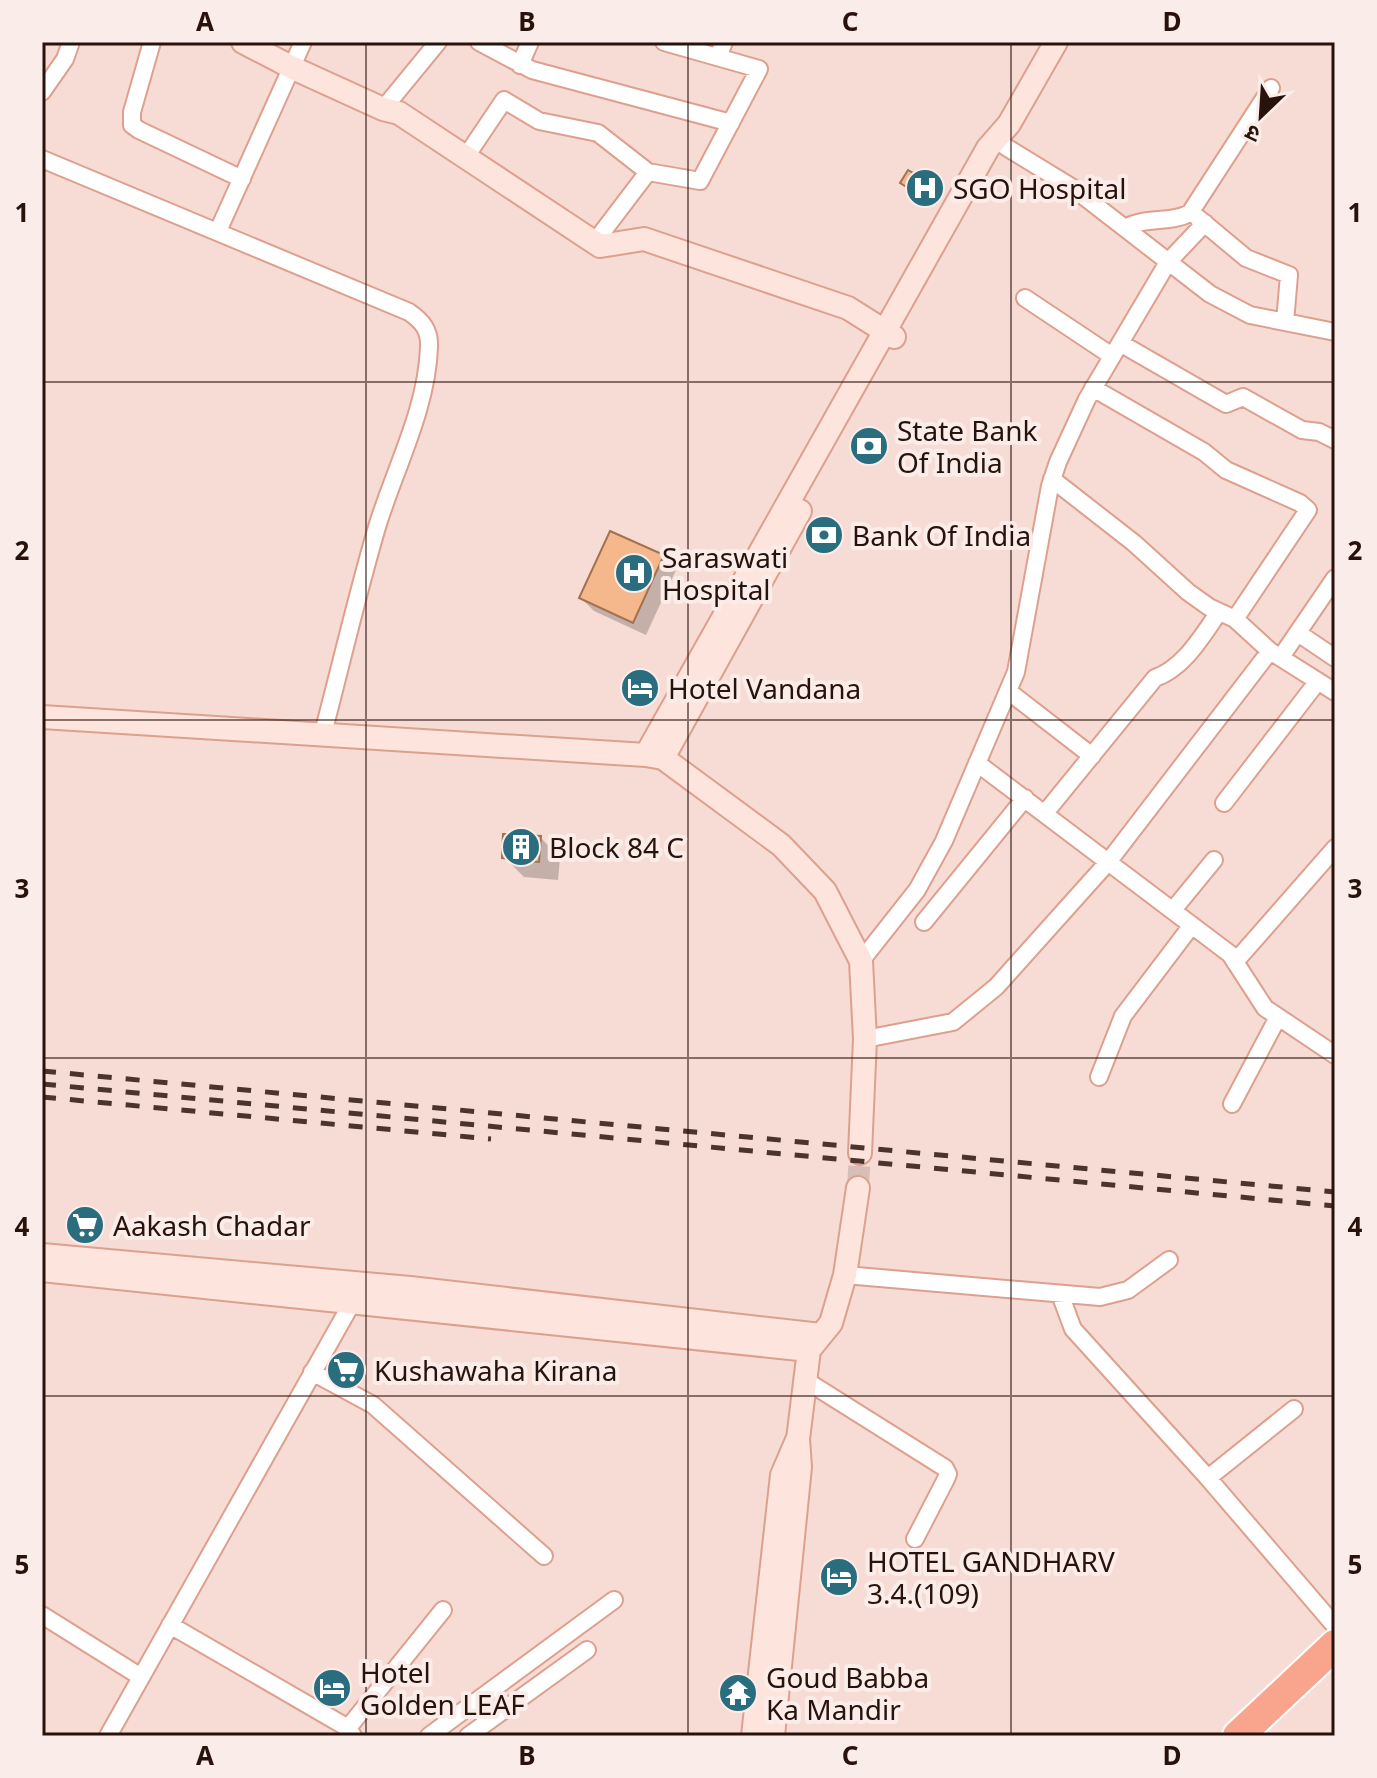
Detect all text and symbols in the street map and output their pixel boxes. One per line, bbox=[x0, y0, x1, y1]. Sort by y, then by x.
text: A bbox=[196, 3, 214, 39]
text: B bbox=[518, 3, 536, 39]
text: C bbox=[842, 3, 858, 39]
text: D bbox=[1162, 3, 1182, 39]
north arrow bbox=[1221, 76, 1301, 156]
text: उ bbox=[1239, 118, 1264, 151]
hospital icon: SGO Hospital bbox=[904, 167, 946, 209]
place label: SGO Hospital bbox=[953, 169, 1127, 207]
text: 1 bbox=[15, 194, 29, 230]
text: 1 bbox=[1348, 194, 1362, 230]
place label: State Bank Of India bbox=[897, 411, 1038, 481]
bank icon: State Bank Of India bbox=[848, 425, 890, 467]
bank icon: Bank Of India bbox=[803, 514, 845, 556]
place label: Bank Of India bbox=[852, 516, 1031, 554]
text: 2 bbox=[15, 532, 30, 568]
text: 2 bbox=[1348, 532, 1363, 568]
place label: Saraswati Hospital bbox=[662, 538, 788, 608]
hospital icon: Saraswati Hospital bbox=[613, 552, 655, 594]
hotel icon: Hotel Vandana bbox=[619, 667, 661, 709]
place label: Hotel Vandana bbox=[668, 669, 861, 707]
building icon: Block 84 C bbox=[500, 826, 542, 868]
place label: Block 84 C bbox=[549, 828, 684, 866]
text: 3 bbox=[15, 870, 29, 906]
text: 3 bbox=[1348, 870, 1362, 906]
supermarket icon: Aakash Chadar bbox=[64, 1204, 106, 1246]
place label: Aakash Chadar bbox=[113, 1206, 311, 1244]
text: 4 bbox=[15, 1208, 30, 1244]
text: 4 bbox=[1348, 1208, 1363, 1244]
supermarket icon: Kushawaha Kirana bbox=[325, 1349, 367, 1391]
place label: Kushawaha Kirana bbox=[374, 1351, 617, 1389]
place label: HOTEL GANDHARV 3.4.(109) bbox=[867, 1542, 1115, 1612]
text: 5 bbox=[15, 1546, 29, 1582]
text: 5 bbox=[1348, 1546, 1362, 1582]
hotel icon: HOTEL GANDHARV 3.4.(109) bbox=[818, 1556, 860, 1598]
place label: Hotel Golden LEAF bbox=[360, 1653, 525, 1723]
place label: Goud Babba Ka Mandir bbox=[766, 1658, 929, 1728]
hotel icon: Hotel Golden LEAF bbox=[311, 1667, 353, 1709]
temple icon: Goud Babba Ka Mandir bbox=[717, 1672, 759, 1714]
text: A bbox=[196, 1737, 214, 1773]
text: B bbox=[518, 1737, 536, 1773]
text: C bbox=[842, 1737, 858, 1773]
text: D bbox=[1162, 1737, 1182, 1773]

